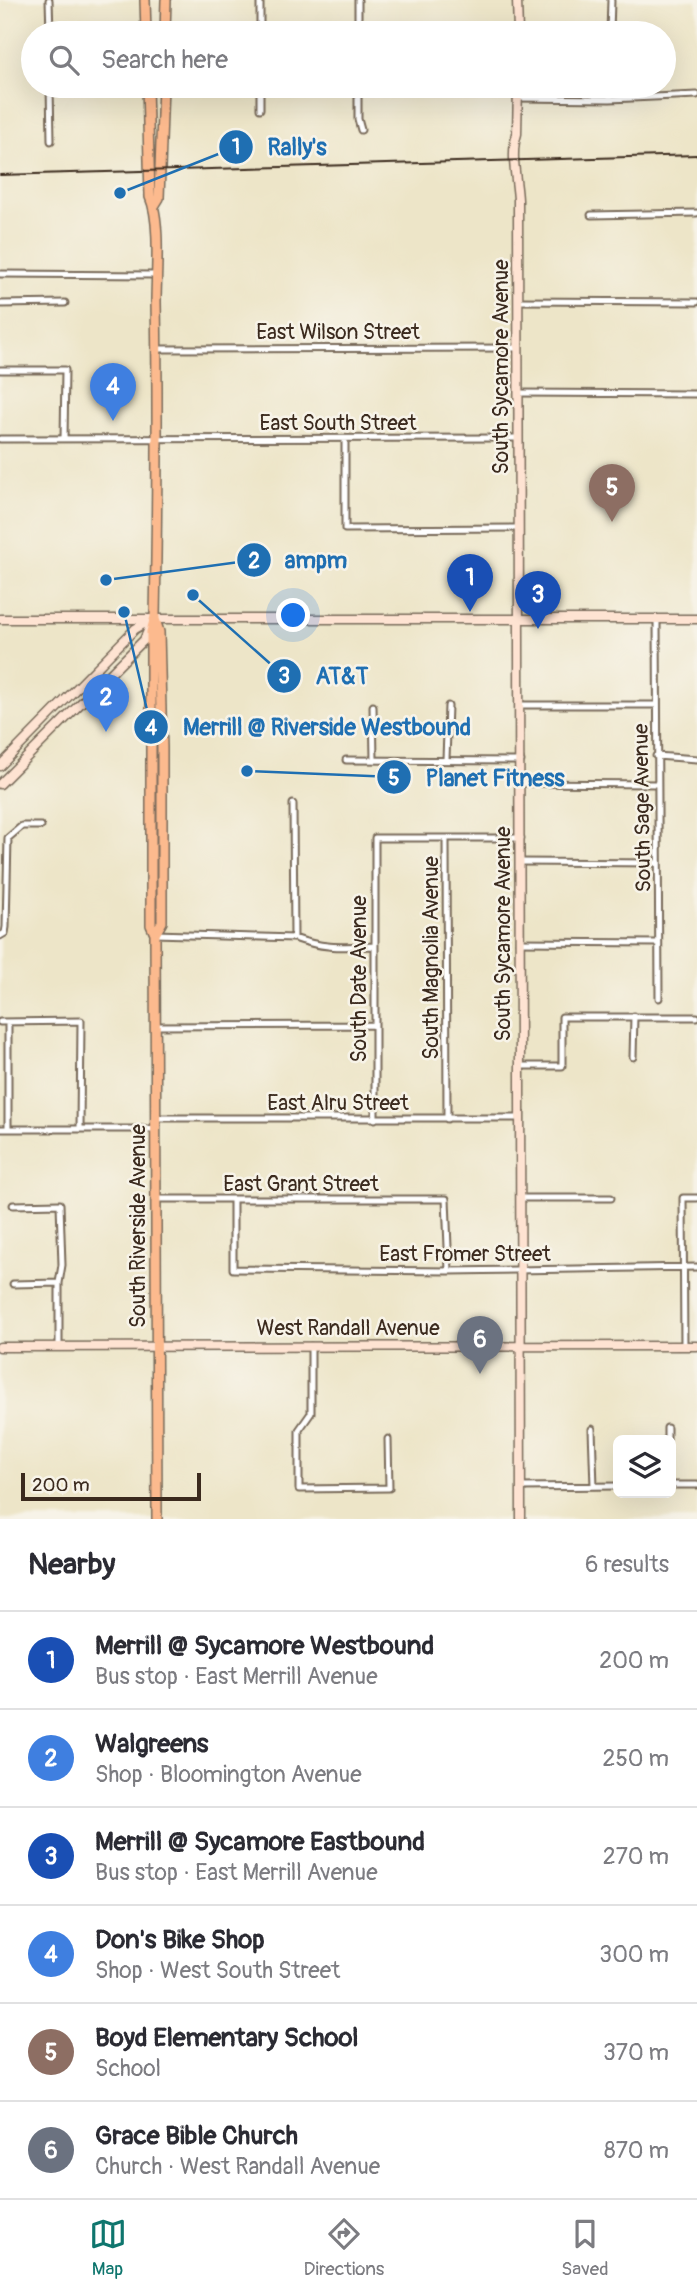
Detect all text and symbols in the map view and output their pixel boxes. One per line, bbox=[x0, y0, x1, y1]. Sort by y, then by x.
search box bbox=[21, 21, 676, 98]
icon: search bbox=[45, 41, 83, 79]
text: Search here bbox=[101, 44, 228, 76]
callout: Rally's bbox=[218, 125, 340, 169]
text: Rally's bbox=[267, 133, 327, 162]
text: 1 bbox=[232, 134, 240, 161]
street label: South Sycamore Avenue bbox=[488, 259, 515, 475]
street label: East Wilson Street bbox=[256, 319, 420, 346]
pin: 4 bbox=[90, 363, 136, 421]
street label: East South Street bbox=[260, 410, 417, 437]
pin: 5 bbox=[589, 464, 635, 522]
callout: ampm bbox=[236, 538, 361, 582]
text: ampm bbox=[285, 546, 347, 575]
text: 2 bbox=[248, 548, 260, 575]
pin: 1 bbox=[447, 554, 493, 612]
pin: 3 bbox=[515, 571, 561, 629]
your location bbox=[276, 598, 310, 632]
callout: AT&T bbox=[266, 654, 382, 698]
text: AT&T bbox=[315, 662, 369, 691]
text: 3 bbox=[278, 663, 290, 690]
pin: 2 bbox=[83, 674, 129, 732]
callout: Merrill @ Riverside Westbound bbox=[134, 705, 485, 749]
text: Merrill @ Riverside Westbound bbox=[183, 713, 471, 742]
text: 4 bbox=[145, 715, 158, 742]
street label: South Sage Avenue bbox=[628, 723, 657, 893]
callout: Planet Fitness bbox=[377, 755, 579, 799]
text: Planet Fitness bbox=[426, 764, 565, 793]
text: 5 bbox=[388, 765, 400, 792]
street label: South Sycamore Avenue bbox=[490, 826, 517, 1042]
street label: South Magnolia Avenue bbox=[418, 856, 445, 1060]
street label: South Date Avenue bbox=[346, 895, 373, 1063]
street label: East Alru Street bbox=[267, 1090, 409, 1117]
street label: South Riverside Avenue bbox=[125, 1123, 152, 1328]
street label: East Grant Street bbox=[223, 1171, 379, 1198]
street label: East Fromer Street bbox=[379, 1241, 551, 1268]
street label: West Randall Avenue bbox=[256, 1315, 440, 1342]
pin: 6 bbox=[457, 1316, 503, 1374]
map controls bbox=[613, 1435, 676, 1498]
button: layers bbox=[613, 1435, 676, 1498]
scale bar bbox=[21, 1470, 201, 1502]
text: 200 m bbox=[32, 1473, 90, 1497]
text: Nearby bbox=[28, 1546, 115, 1583]
text: 6 results bbox=[585, 1550, 669, 1579]
text: Merrill @ Sycamore Westbound bbox=[95, 1630, 434, 1662]
text: 1 bbox=[47, 1646, 56, 1675]
text: 200 m bbox=[599, 1646, 669, 1675]
text: Bus stop · East Merrill Avenue bbox=[95, 1662, 378, 1691]
text: Walgreens bbox=[95, 1728, 208, 1760]
text: 2 bbox=[45, 1744, 57, 1773]
text: 250 m bbox=[603, 1744, 669, 1773]
text: Shop · Bloomington Avenue bbox=[95, 1760, 362, 1789]
text: Merrill @ Sycamore Eastbound bbox=[95, 1826, 425, 1858]
text: 3 bbox=[45, 1842, 57, 1871]
text: 270 m bbox=[603, 1842, 669, 1871]
text: Bus stop · East Merrill Avenue bbox=[95, 1858, 378, 1887]
text: Don's Bike Shop bbox=[95, 1924, 265, 1956]
text: 4 bbox=[44, 1940, 58, 1969]
text: 300 m bbox=[599, 1940, 669, 1969]
text: Shop · West South Street bbox=[95, 1956, 340, 1985]
text: Boyd Elementary School bbox=[95, 2022, 359, 2054]
text: 5 bbox=[45, 2038, 57, 2067]
text: 370 m bbox=[603, 2038, 669, 2067]
text: School bbox=[95, 2054, 161, 2083]
text: Grace Bible Church bbox=[95, 2120, 298, 2152]
text: 6 bbox=[44, 2136, 58, 2165]
text: 870 m bbox=[604, 2136, 669, 2165]
text: Church · West Randall Avenue bbox=[95, 2152, 380, 2181]
tab: Map bbox=[89, 2215, 127, 2281]
tab: Directions bbox=[304, 2215, 384, 2281]
tab: Saved bbox=[561, 2215, 608, 2281]

